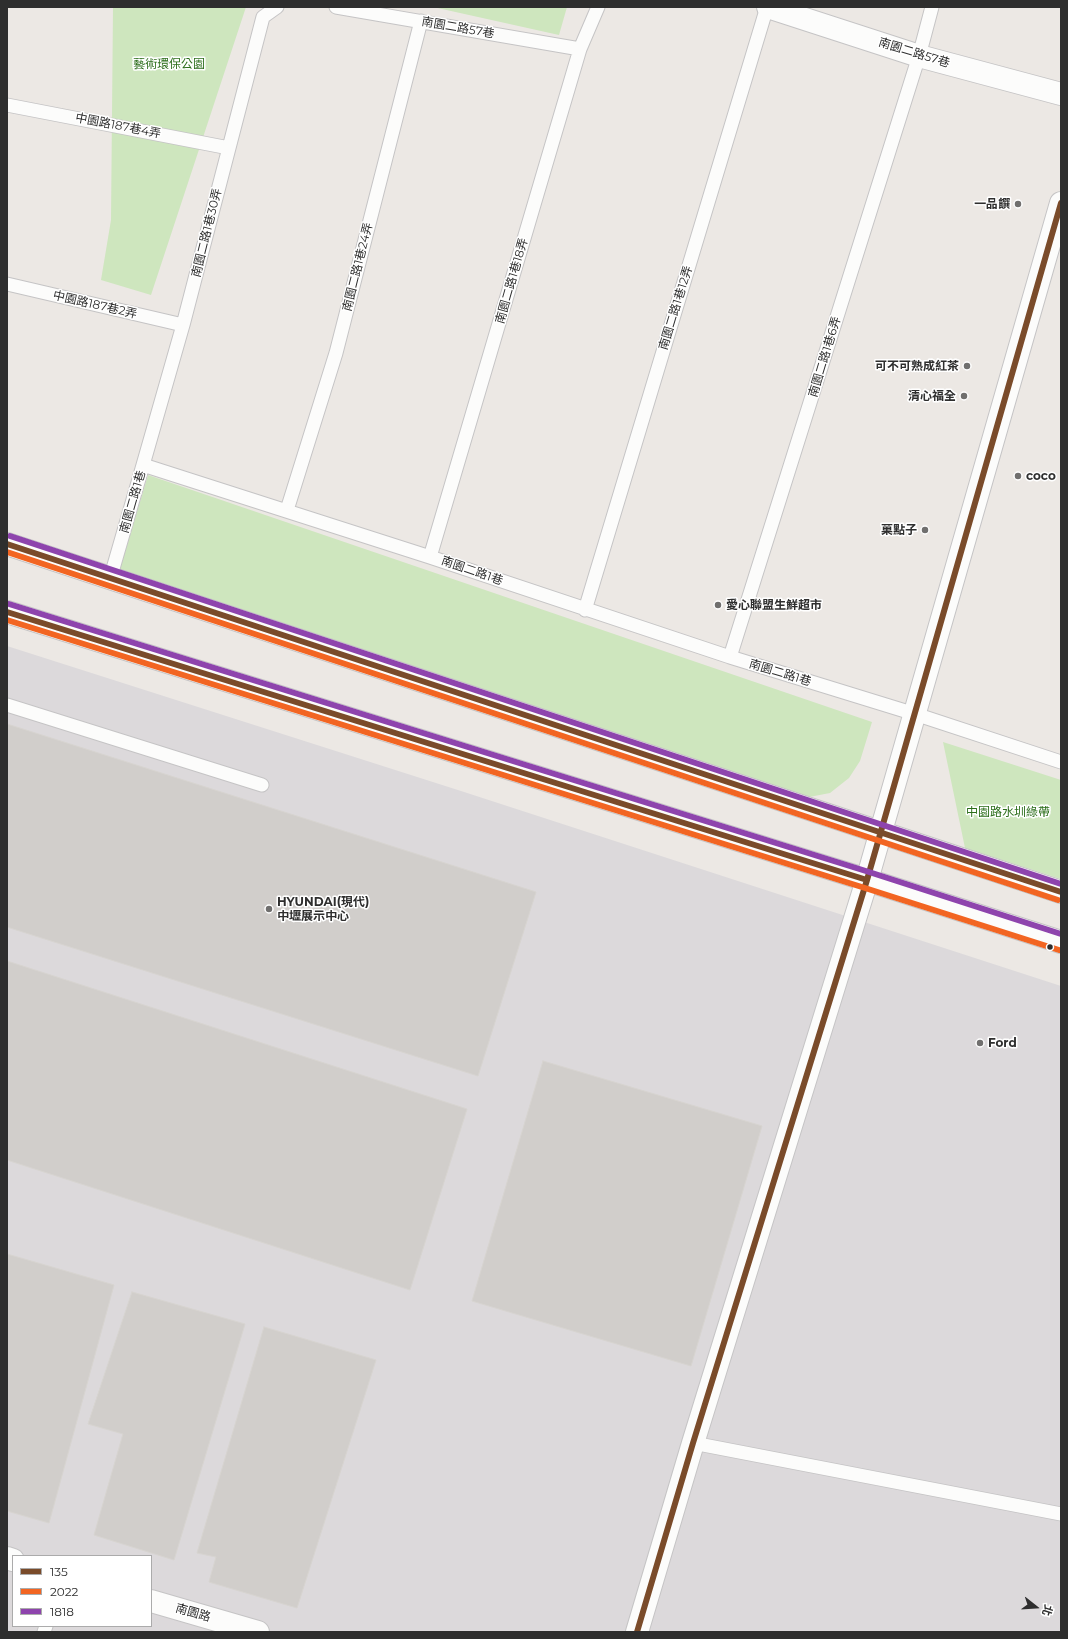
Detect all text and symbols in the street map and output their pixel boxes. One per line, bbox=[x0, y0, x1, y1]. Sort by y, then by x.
street label: 南園二路57巷 bbox=[420, 15, 496, 41]
street label: 南園二路57巷 bbox=[877, 35, 951, 71]
park label: 藝術環保公園 bbox=[133, 57, 205, 71]
street label: 中園路187巷4弄 bbox=[74, 111, 162, 141]
street label: 南園二路1巷30弄 bbox=[189, 187, 225, 279]
place label: 一品饌 bbox=[974, 197, 1010, 211]
marker: 一品饌 bbox=[1013, 199, 1023, 209]
street label: 南園二路1巷24弄 bbox=[340, 221, 376, 313]
street label: 南園二路1巷18弄 bbox=[493, 237, 531, 325]
street label: 南園二路1巷12弄 bbox=[656, 264, 696, 352]
street label: 中園路187巷2弄 bbox=[52, 288, 138, 322]
street label: 南園二路1巷6弄 bbox=[806, 315, 844, 399]
place label: 可不可熟成紅茶 bbox=[875, 359, 959, 373]
marker: 可不可熟成紅茶 bbox=[962, 361, 972, 371]
place label: 清心福全 bbox=[908, 389, 956, 403]
marker: 清心福全 bbox=[959, 391, 969, 401]
street label: 南園二路1巷 bbox=[117, 469, 149, 535]
place label: coco bbox=[1026, 469, 1056, 483]
marker: coco bbox=[1013, 471, 1023, 481]
place label: 菓點子 bbox=[881, 523, 917, 537]
marker: 菓點子 bbox=[920, 525, 930, 535]
street label: 南園二路1巷 bbox=[439, 554, 505, 588]
place label: 愛心聯盟生鮮超市 bbox=[726, 598, 822, 612]
marker: 愛心聯盟生鮮超市 bbox=[713, 600, 723, 610]
street label: 南園二路1巷 bbox=[747, 657, 813, 689]
park label: 中園路水圳綠帶 bbox=[966, 805, 1050, 819]
place label: HYUNDAI(現代) 中壢展示中心 bbox=[277, 895, 369, 923]
marker: HYUNDAI(現代) 中壢展示中心 bbox=[264, 904, 274, 914]
unlabelled marker bbox=[1045, 942, 1055, 952]
place label: Ford bbox=[988, 1036, 1017, 1050]
marker: Ford bbox=[975, 1038, 985, 1048]
legend bbox=[12, 1555, 152, 1627]
text: 135 bbox=[50, 1564, 68, 1579]
text: 2022 bbox=[50, 1584, 78, 1599]
north arrow bbox=[1016, 1587, 1056, 1627]
street label: 南園路 bbox=[174, 1601, 212, 1625]
text: 北 bbox=[1039, 1603, 1056, 1618]
text: 1818 bbox=[50, 1604, 74, 1619]

